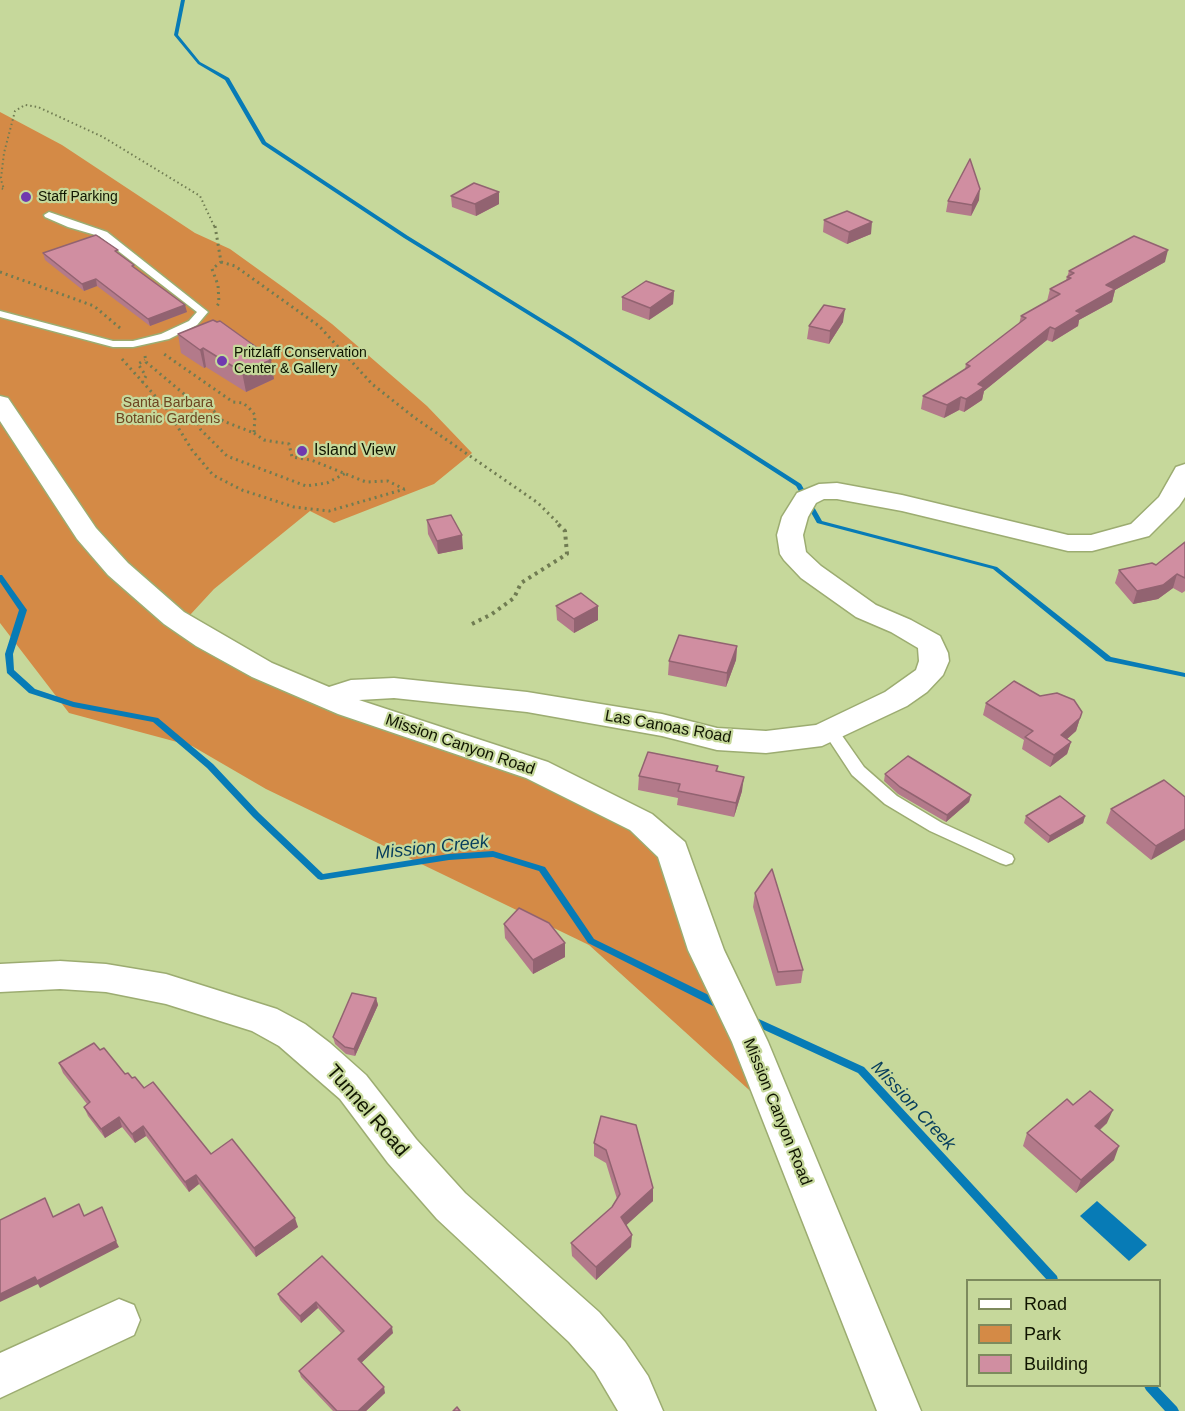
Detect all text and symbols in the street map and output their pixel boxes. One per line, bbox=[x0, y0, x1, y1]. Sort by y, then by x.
place label: Staff Parking bbox=[38, 189, 118, 205]
marker: Staff Parking bbox=[19, 190, 33, 204]
place label: Pritzlaff Conservation Center & Gallery bbox=[234, 345, 367, 378]
marker: Pritzlaff Conservation Center & Gallery bbox=[215, 354, 229, 368]
park label: Santa Barbara Botanic Gardens bbox=[116, 395, 220, 428]
place label: Island View bbox=[314, 441, 396, 461]
marker: Island View bbox=[295, 444, 309, 458]
street label: Las Canoas Road bbox=[603, 706, 733, 748]
street label: Mission Canyon Road bbox=[383, 710, 537, 780]
water label: Mission Creek bbox=[374, 831, 490, 865]
street label: Mission Canyon Road bbox=[739, 1036, 815, 1188]
water label: Mission Creek bbox=[866, 1057, 960, 1155]
street label: Tunnel Road bbox=[321, 1060, 413, 1162]
legend bbox=[966, 1279, 1161, 1387]
text: Road bbox=[1024, 1294, 1067, 1314]
text: Park bbox=[1024, 1324, 1061, 1344]
text: Building bbox=[1024, 1354, 1088, 1374]

